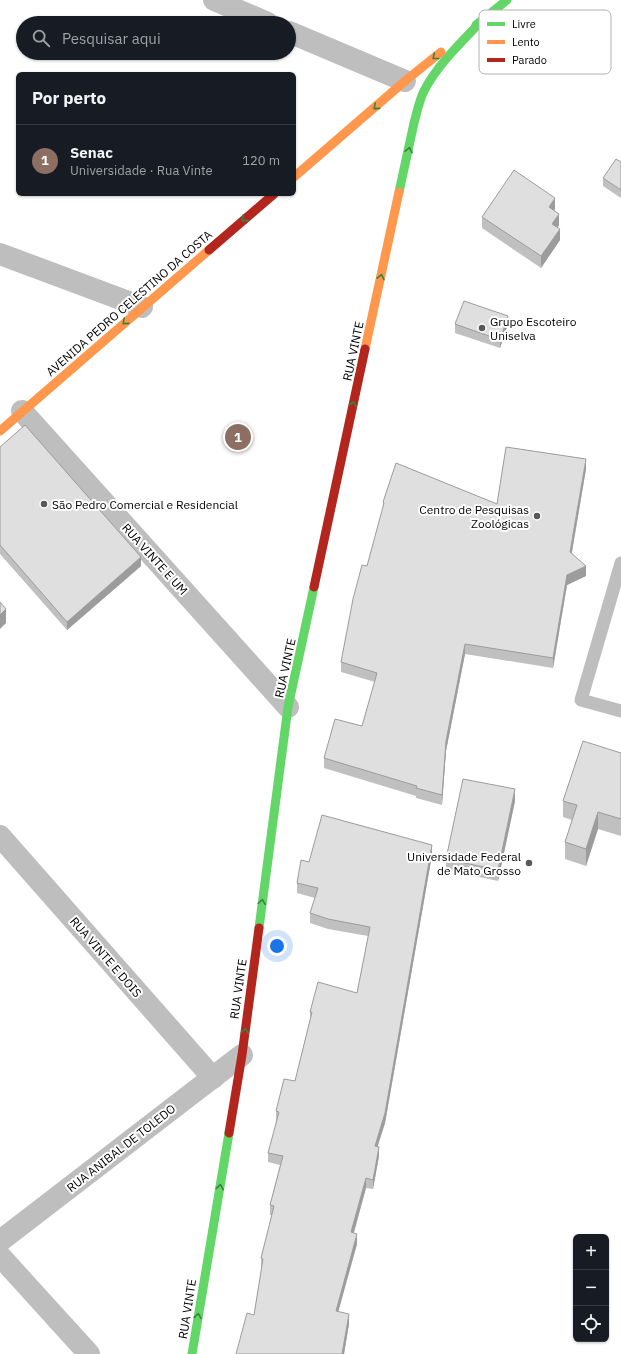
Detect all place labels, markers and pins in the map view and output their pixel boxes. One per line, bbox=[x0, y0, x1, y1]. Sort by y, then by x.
place label: Grupo Escoteiro Uniselva bbox=[490, 314, 577, 343]
marker: Grupo Escoteiro Uniselva bbox=[477, 323, 487, 333]
pin: 1 bbox=[225, 422, 251, 452]
place label: São Pedro Comercial e Residencial bbox=[52, 497, 238, 512]
marker: São Pedro Comercial e Residencial bbox=[39, 499, 49, 509]
place label: Centro de Pesquisas Zoológicas bbox=[419, 502, 529, 531]
marker: Centro de Pesquisas Zoológicas bbox=[532, 511, 542, 521]
place label: Universidade Federal de Mato Grosso bbox=[407, 849, 521, 878]
marker: Universidade Federal de Mato Grosso bbox=[524, 858, 534, 868]

